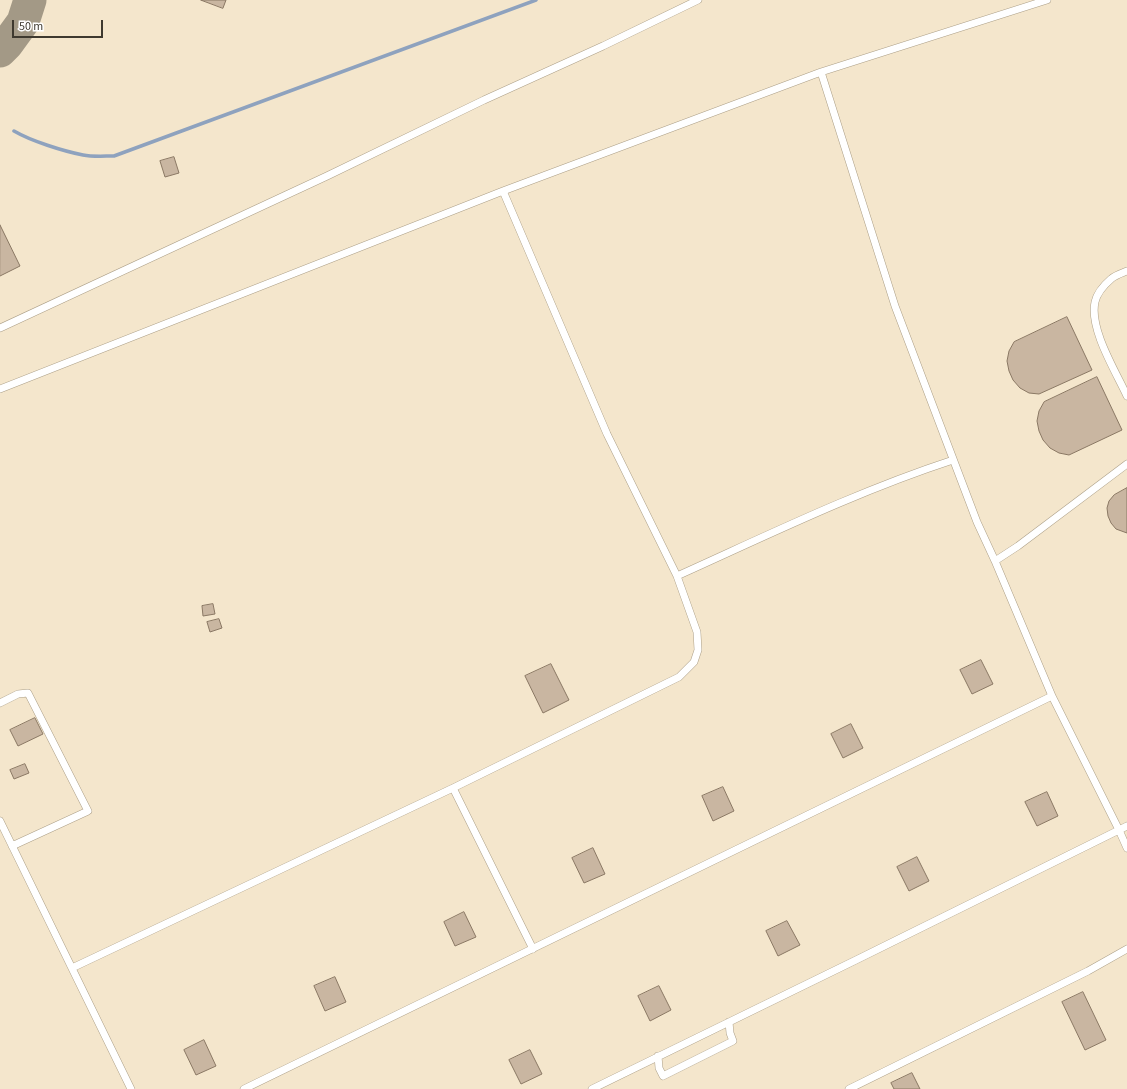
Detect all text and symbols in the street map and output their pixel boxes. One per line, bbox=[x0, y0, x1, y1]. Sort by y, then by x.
scale bar bbox=[14, 12, 105, 38]
text: 50 m bbox=[19, 18, 43, 35]

